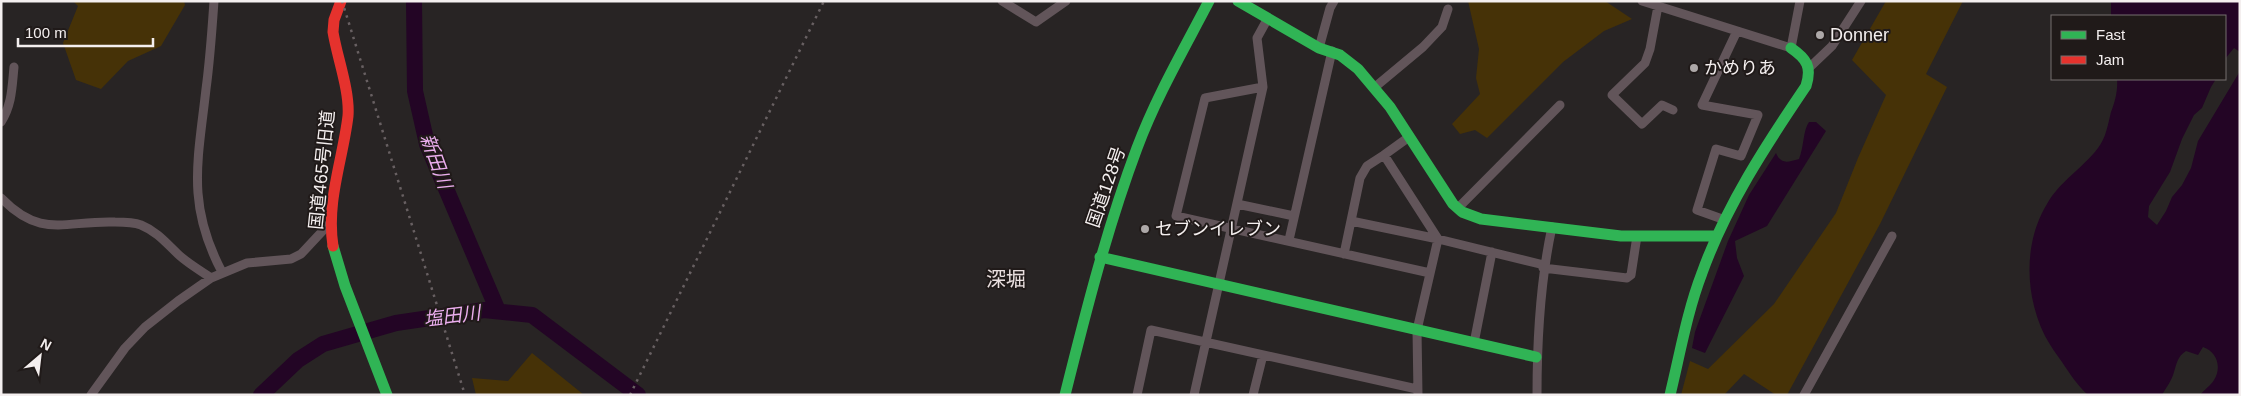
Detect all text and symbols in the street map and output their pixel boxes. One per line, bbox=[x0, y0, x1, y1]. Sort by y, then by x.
scale bar bbox=[18, 15, 152, 47]
legend bbox=[2051, 15, 2226, 80]
text: 100 m bbox=[25, 24, 67, 41]
place label: Donner bbox=[1830, 25, 1889, 45]
text: Fast bbox=[2096, 26, 2126, 43]
marker: Donner bbox=[1814, 29, 1826, 41]
text: Jam bbox=[2096, 51, 2124, 68]
place label: かめりあ bbox=[1704, 58, 1776, 78]
marker: かめりあ bbox=[1688, 62, 1700, 74]
street label: 国道465号旧道 bbox=[306, 109, 338, 231]
water label: 新田川 bbox=[416, 131, 456, 193]
street label: 国道128号 bbox=[1083, 144, 1129, 230]
place label: セブンイレブン bbox=[1155, 219, 1281, 239]
marker: セブンイレブン bbox=[1139, 223, 1151, 235]
district label: 深堀 bbox=[986, 268, 1026, 290]
water label: 塩田川 bbox=[422, 302, 484, 330]
north arrow bbox=[15, 331, 65, 381]
text: N bbox=[38, 335, 54, 354]

